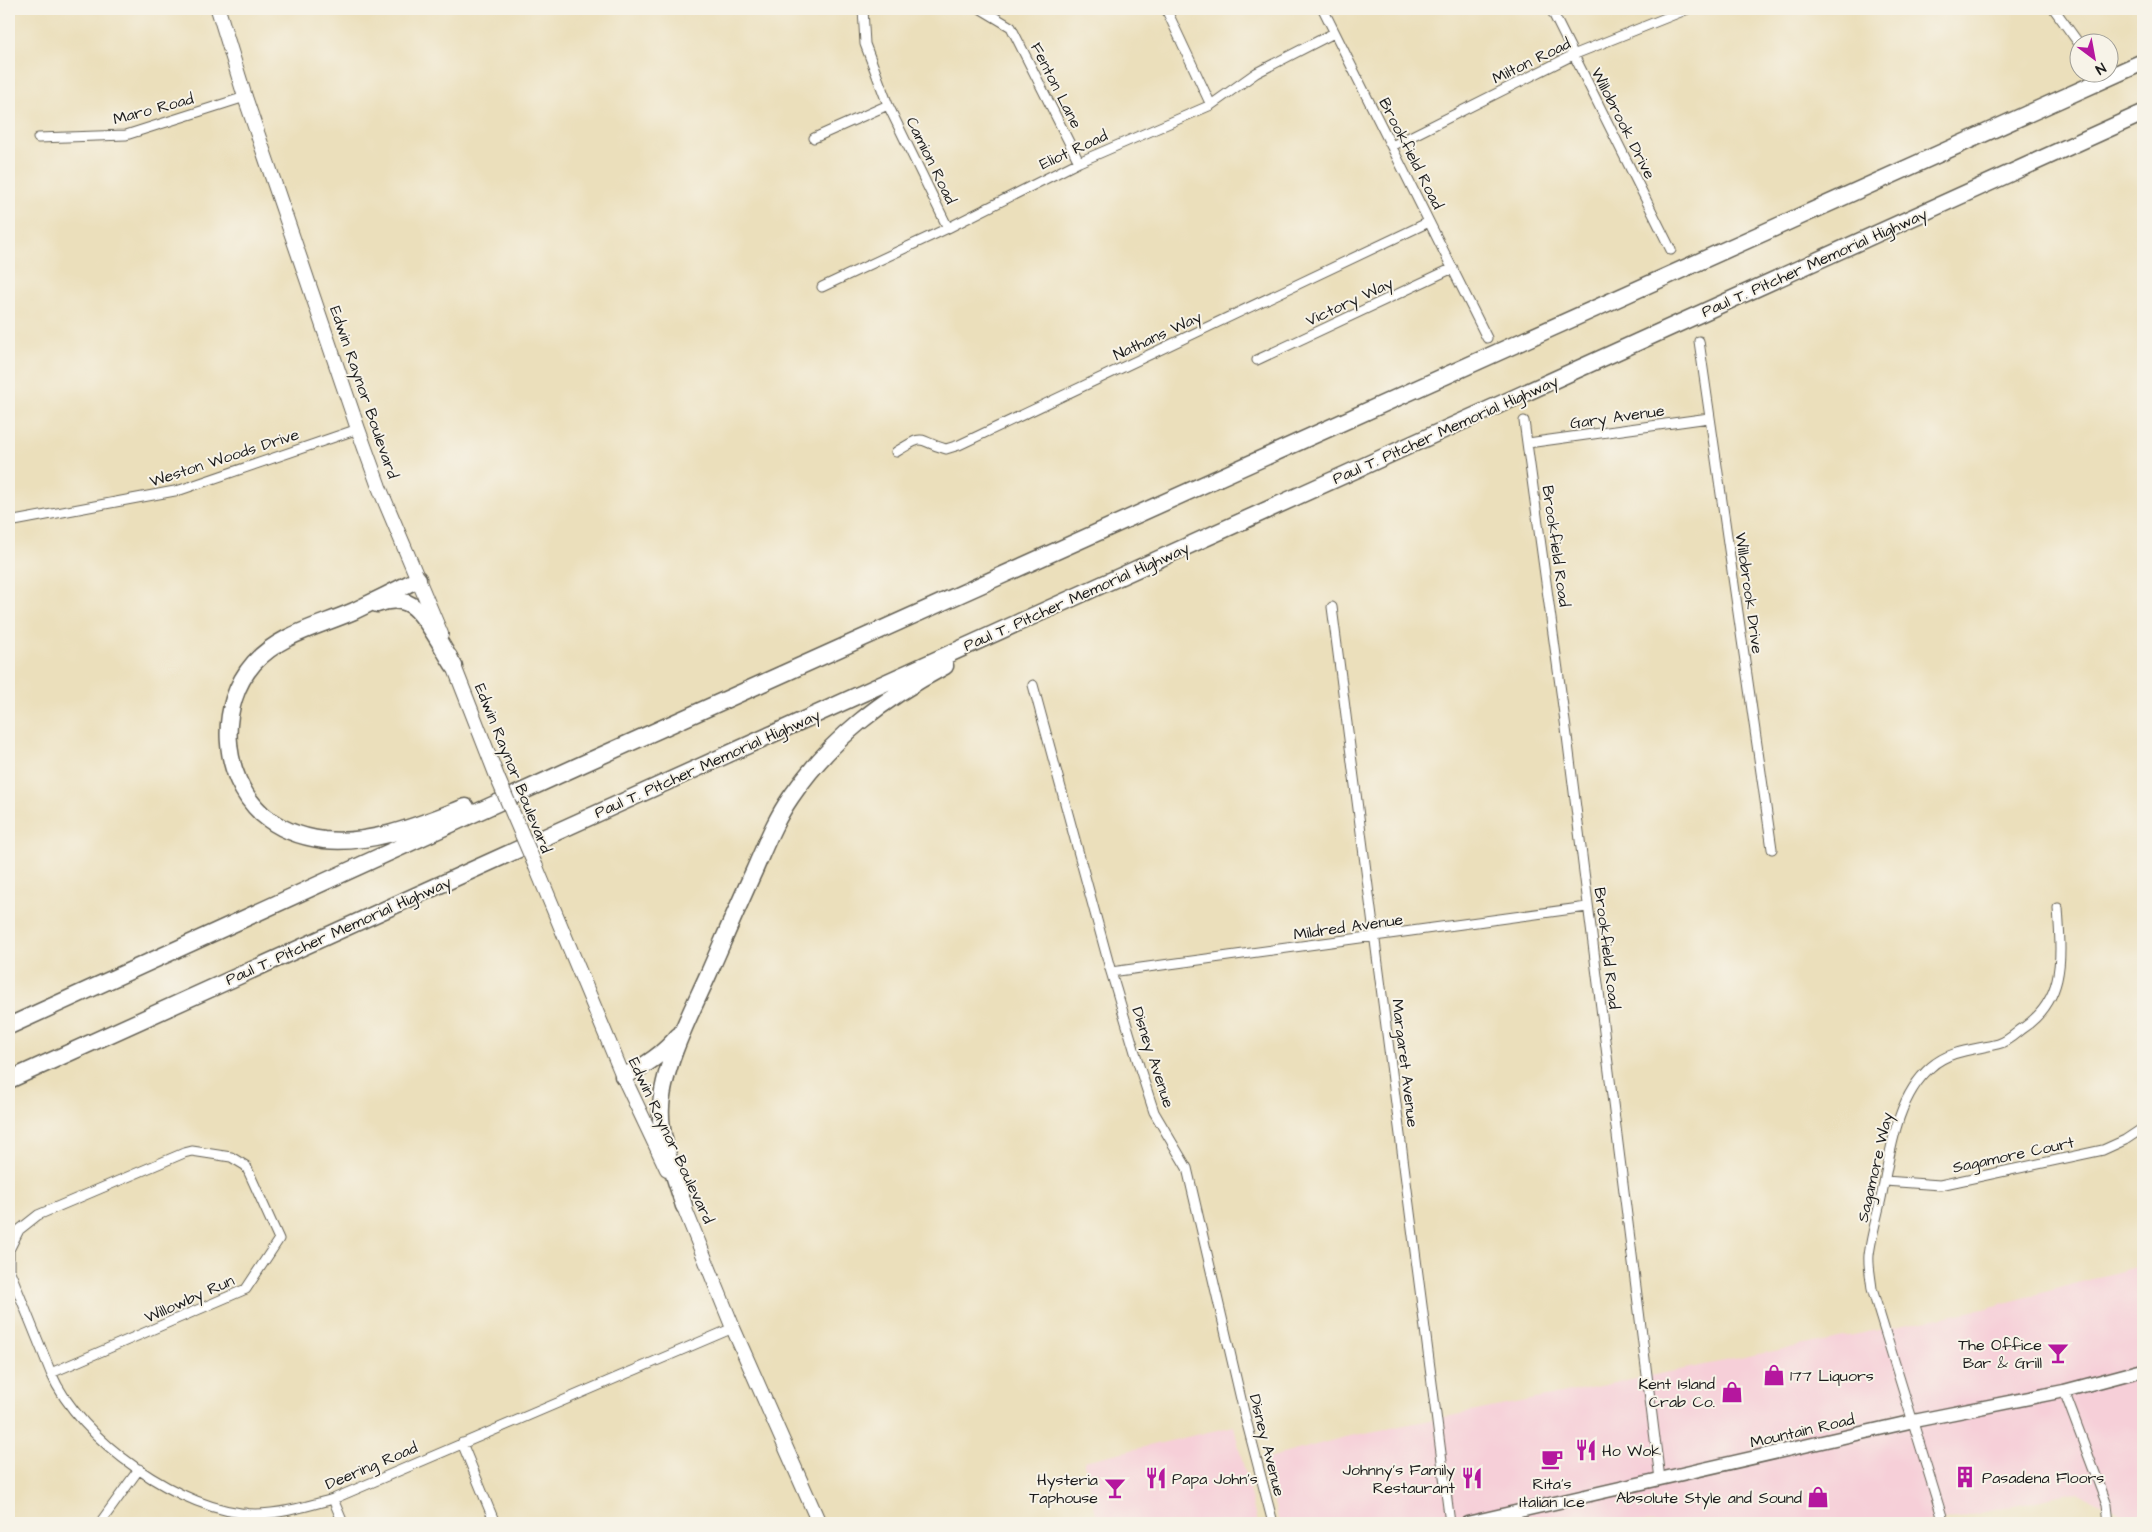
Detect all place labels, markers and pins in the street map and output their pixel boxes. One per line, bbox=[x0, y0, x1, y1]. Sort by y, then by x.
place label: The Office Bar & Grill bbox=[1958, 1334, 2042, 1374]
bar icon: The Office Bar & Grill bbox=[2045, 1340, 2071, 1366]
shop icon: 177 Liquors bbox=[1761, 1362, 1787, 1388]
place label: 177 Liquors bbox=[1790, 1365, 1874, 1387]
place label: Kent Island Crab Co. bbox=[1638, 1373, 1715, 1413]
shop icon: Kent Island Crab Co. bbox=[1719, 1379, 1745, 1405]
restaurant icon: Ho Wok bbox=[1573, 1437, 1599, 1463]
place label: Ho Wok bbox=[1602, 1440, 1661, 1462]
cafe icon: Rita's Italian Ice bbox=[1539, 1446, 1565, 1472]
place label: Johnny's Family Restaurant bbox=[1342, 1459, 1456, 1499]
building icon: Pasadena Floors bbox=[1952, 1464, 1978, 1490]
restaurant icon: Papa John's bbox=[1143, 1465, 1169, 1491]
restaurant icon: Johnny's Family Restaurant bbox=[1459, 1465, 1485, 1491]
place label: Pasadena Floors bbox=[1982, 1467, 2104, 1489]
place label: Papa John's bbox=[1172, 1468, 1258, 1490]
place label: Hysteria Taphouse bbox=[1029, 1469, 1098, 1509]
place label: Rita's Italian Ice bbox=[1519, 1473, 1585, 1513]
bar icon: Hysteria Taphouse bbox=[1102, 1475, 1128, 1501]
shop icon: Absolute Style and Sound bbox=[1805, 1484, 1831, 1510]
place label: Absolute Style and Sound bbox=[1616, 1487, 1802, 1510]

